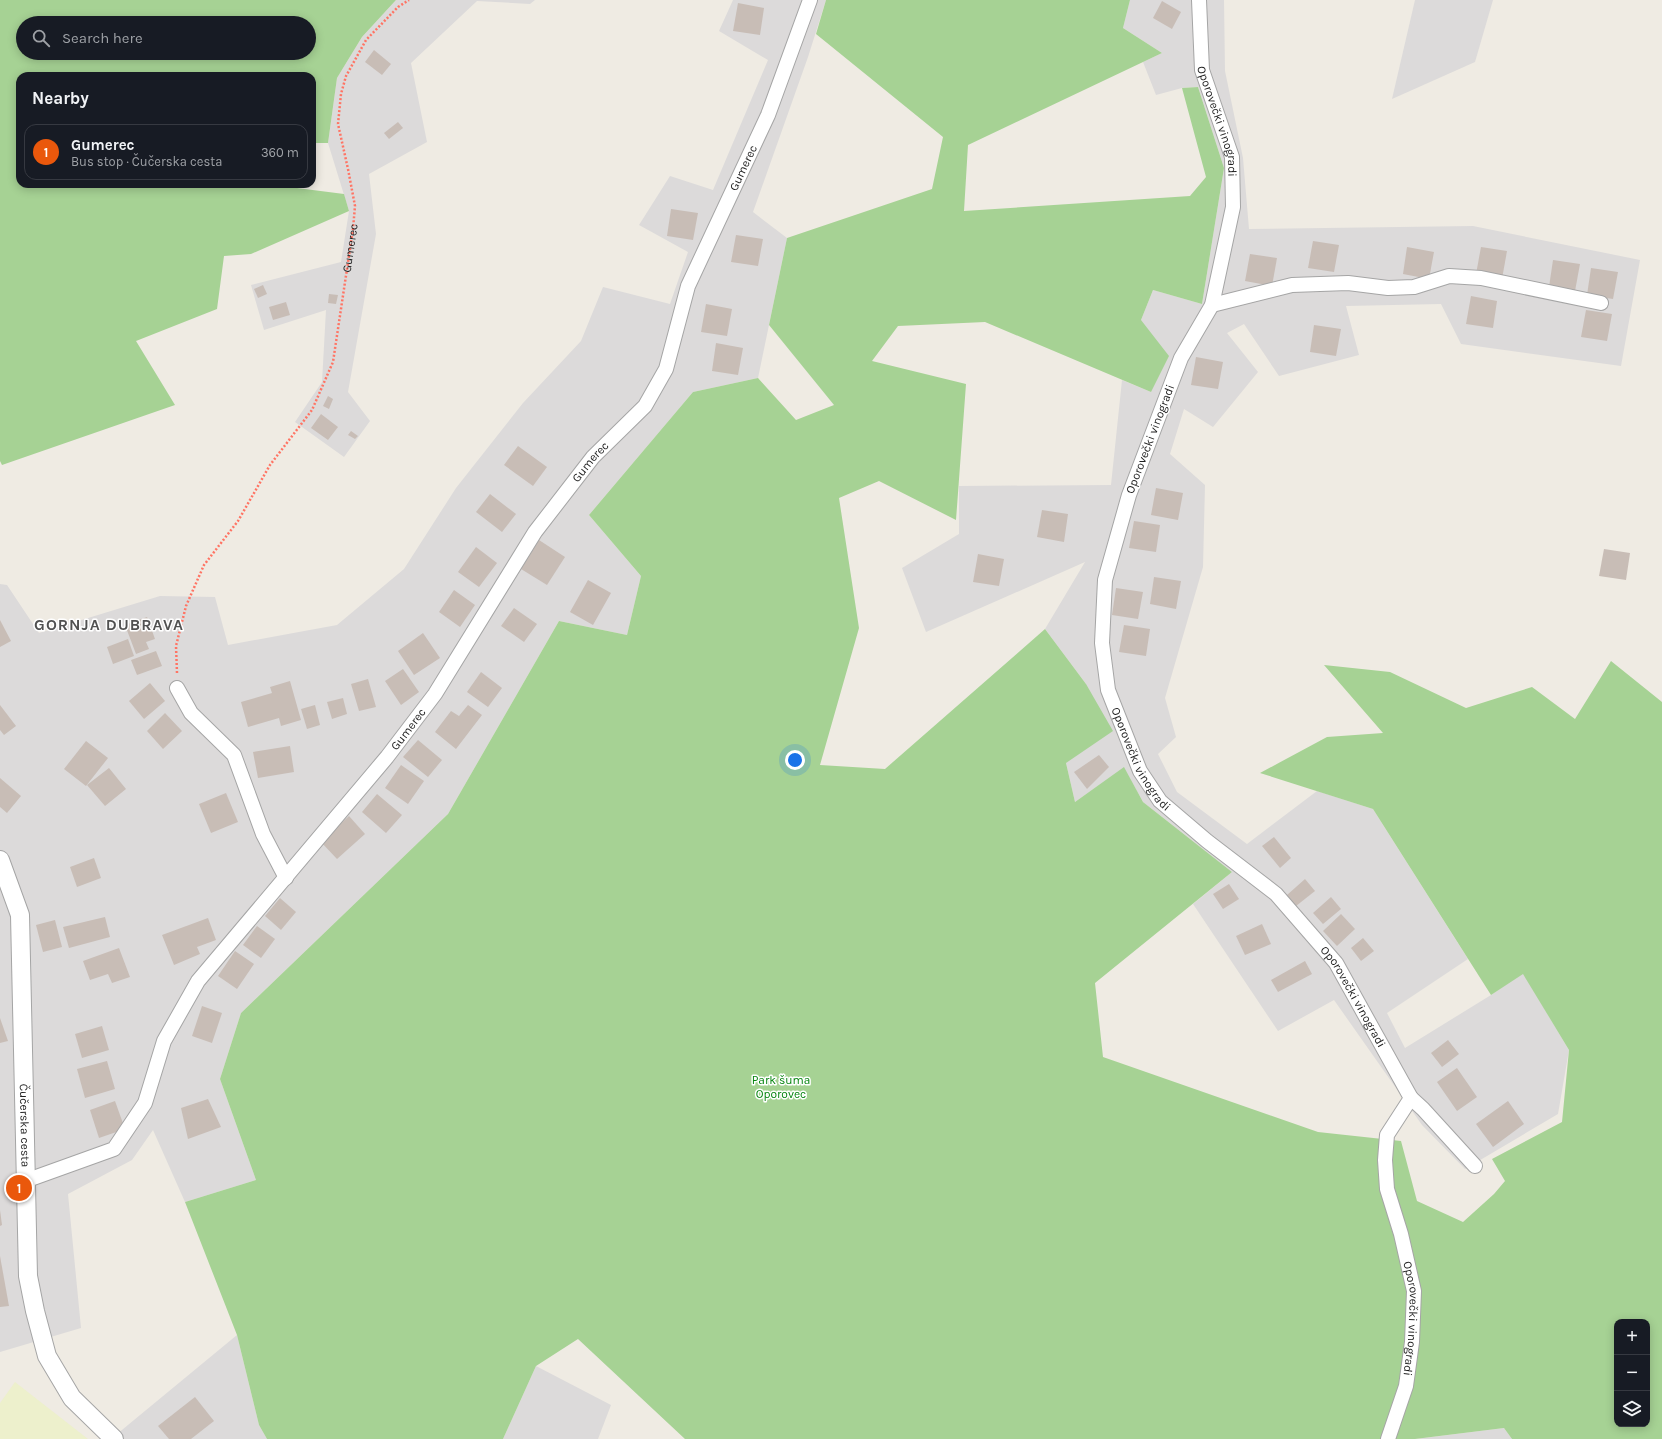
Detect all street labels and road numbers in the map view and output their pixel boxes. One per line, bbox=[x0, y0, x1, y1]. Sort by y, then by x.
street label: Oporovečki vinogradi bbox=[1195, 66, 1239, 177]
street label: Gumerec bbox=[727, 143, 760, 193]
street label: Gumerec bbox=[340, 223, 360, 273]
street label: Oporovečki vinogradi bbox=[1123, 383, 1177, 495]
street label: Gumerec bbox=[569, 439, 612, 485]
street label: Gumerec bbox=[388, 705, 429, 753]
street label: Oporovečki vinogradi bbox=[1109, 705, 1173, 814]
street label: Oporovečki vinogradi bbox=[1317, 943, 1388, 1050]
street label: Čučerska cesta bbox=[17, 1083, 33, 1167]
street label: Oporovečki vinogradi bbox=[1400, 1260, 1421, 1377]

